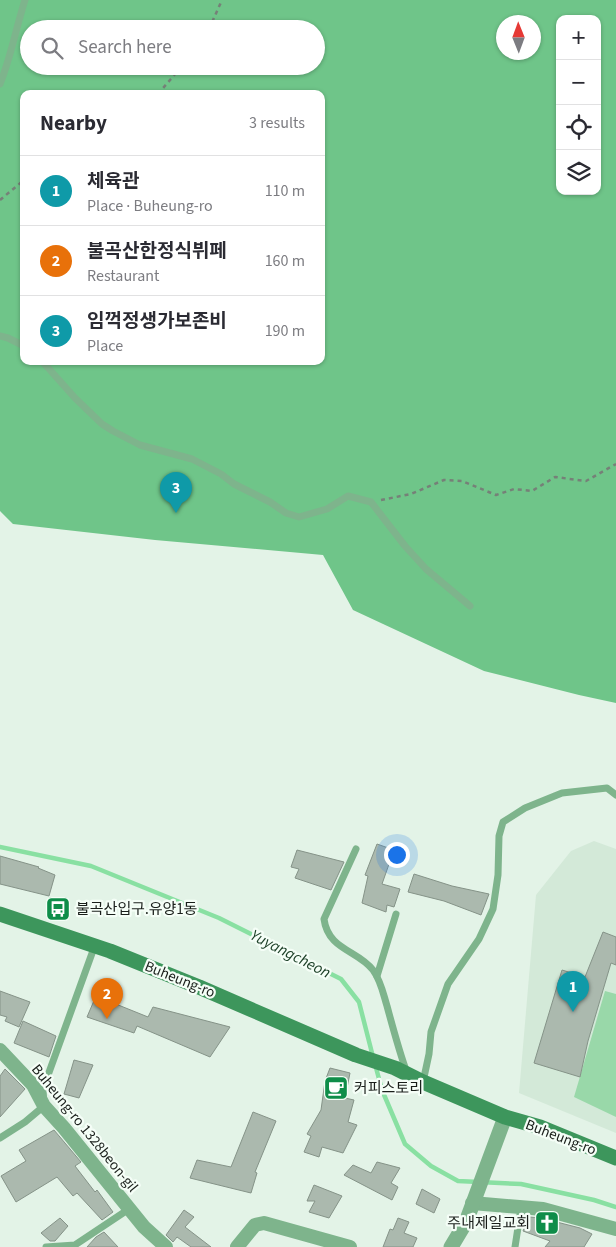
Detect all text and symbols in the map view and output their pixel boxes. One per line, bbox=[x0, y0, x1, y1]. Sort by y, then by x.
north arrow bbox=[496, 15, 541, 60]
map controls bbox=[556, 15, 601, 195]
button: + bbox=[556, 15, 601, 60]
search box bbox=[20, 20, 325, 75]
icon: search bbox=[38, 34, 66, 62]
text: Search here bbox=[78, 34, 172, 61]
button: − bbox=[556, 60, 601, 105]
button: locate bbox=[556, 105, 601, 150]
text: Nearby bbox=[40, 108, 107, 138]
text: 3 results bbox=[249, 112, 305, 134]
button: layers bbox=[556, 150, 601, 195]
text: 체육관 bbox=[87, 168, 139, 195]
text: 1 bbox=[52, 180, 60, 202]
text: 110 m bbox=[265, 180, 305, 202]
text: Place · Buheung-ro bbox=[87, 195, 213, 217]
text: 불곡산한정식뷔페 bbox=[87, 238, 227, 265]
text: 2 bbox=[52, 250, 60, 272]
text: 160 m bbox=[265, 250, 305, 272]
text: Restaurant bbox=[87, 265, 160, 287]
text: 임꺽정생가보존비 bbox=[87, 308, 227, 335]
text: 3 bbox=[52, 320, 60, 342]
text: 190 m bbox=[265, 320, 305, 342]
text: Place bbox=[87, 335, 123, 357]
pin: 3 bbox=[160, 472, 192, 513]
your location bbox=[384, 842, 410, 868]
bus stop icon: 불곡산입구.유양1동 bbox=[45, 896, 71, 922]
place label: 불곡산입구.유양1동 bbox=[76, 899, 198, 920]
water label: Yuyangcheon bbox=[247, 924, 335, 984]
street label: Buheung-ro bbox=[141, 956, 218, 1003]
pin: 1 bbox=[557, 971, 589, 1012]
pin: 2 bbox=[91, 978, 123, 1019]
street label: Buheung-ro 1328beon-gil bbox=[26, 1060, 143, 1197]
cafe icon: 커피스토리 bbox=[323, 1075, 349, 1101]
place label: 커피스토리 bbox=[354, 1078, 423, 1099]
street label: Buheung-ro bbox=[522, 1114, 599, 1161]
church icon: 주내제일교회 bbox=[534, 1210, 560, 1236]
place label: 주내제일교회 bbox=[447, 1213, 530, 1234]

